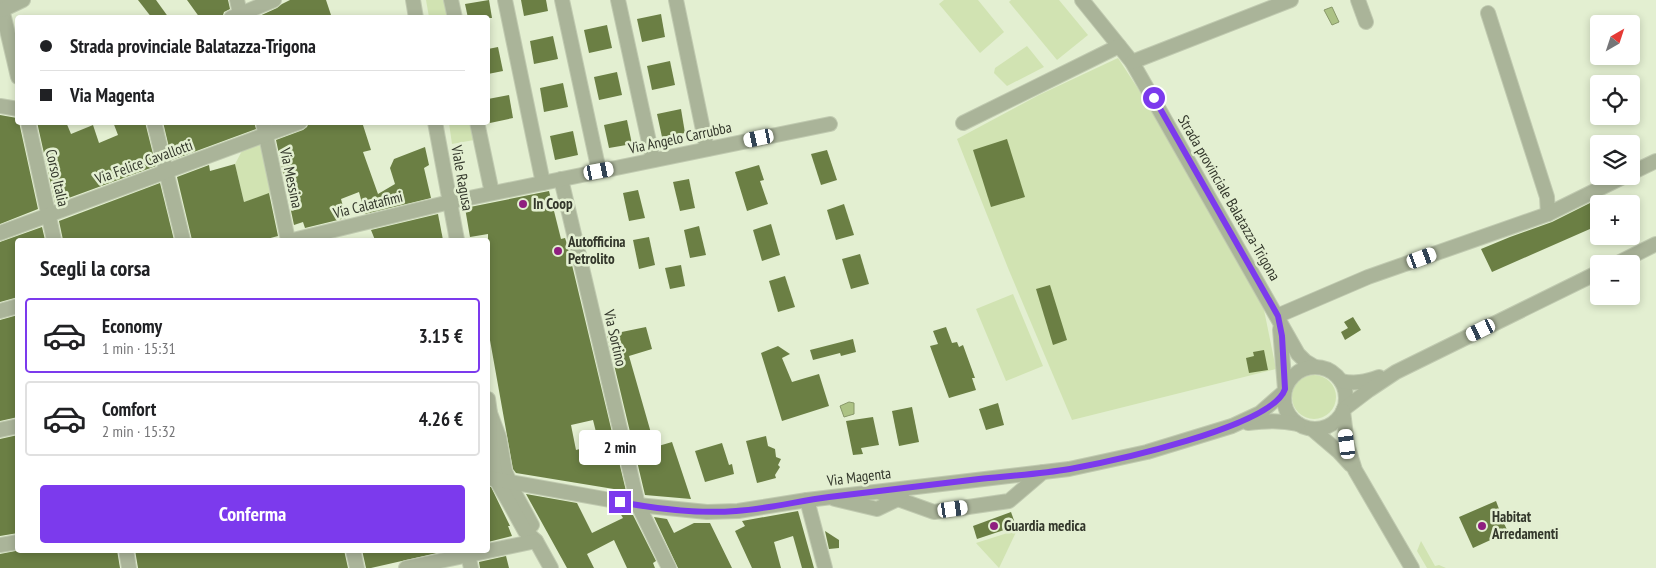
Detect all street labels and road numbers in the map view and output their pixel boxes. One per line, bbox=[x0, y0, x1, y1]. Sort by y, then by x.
street label: Strada provinciale Balatazza-Trigona bbox=[1174, 111, 1285, 284]
street label: Via Angelo Carrubba bbox=[626, 117, 733, 158]
street label: Via Felice Cavallotti bbox=[92, 135, 195, 188]
street label: Viale Ragusa bbox=[447, 143, 478, 212]
street label: Via Messina bbox=[276, 145, 307, 210]
street label: Corso Italia bbox=[42, 147, 73, 208]
street label: Via Calatafimi bbox=[330, 187, 405, 223]
street label: Via Sortino bbox=[600, 307, 631, 368]
street label: Via Magenta bbox=[825, 463, 892, 490]

